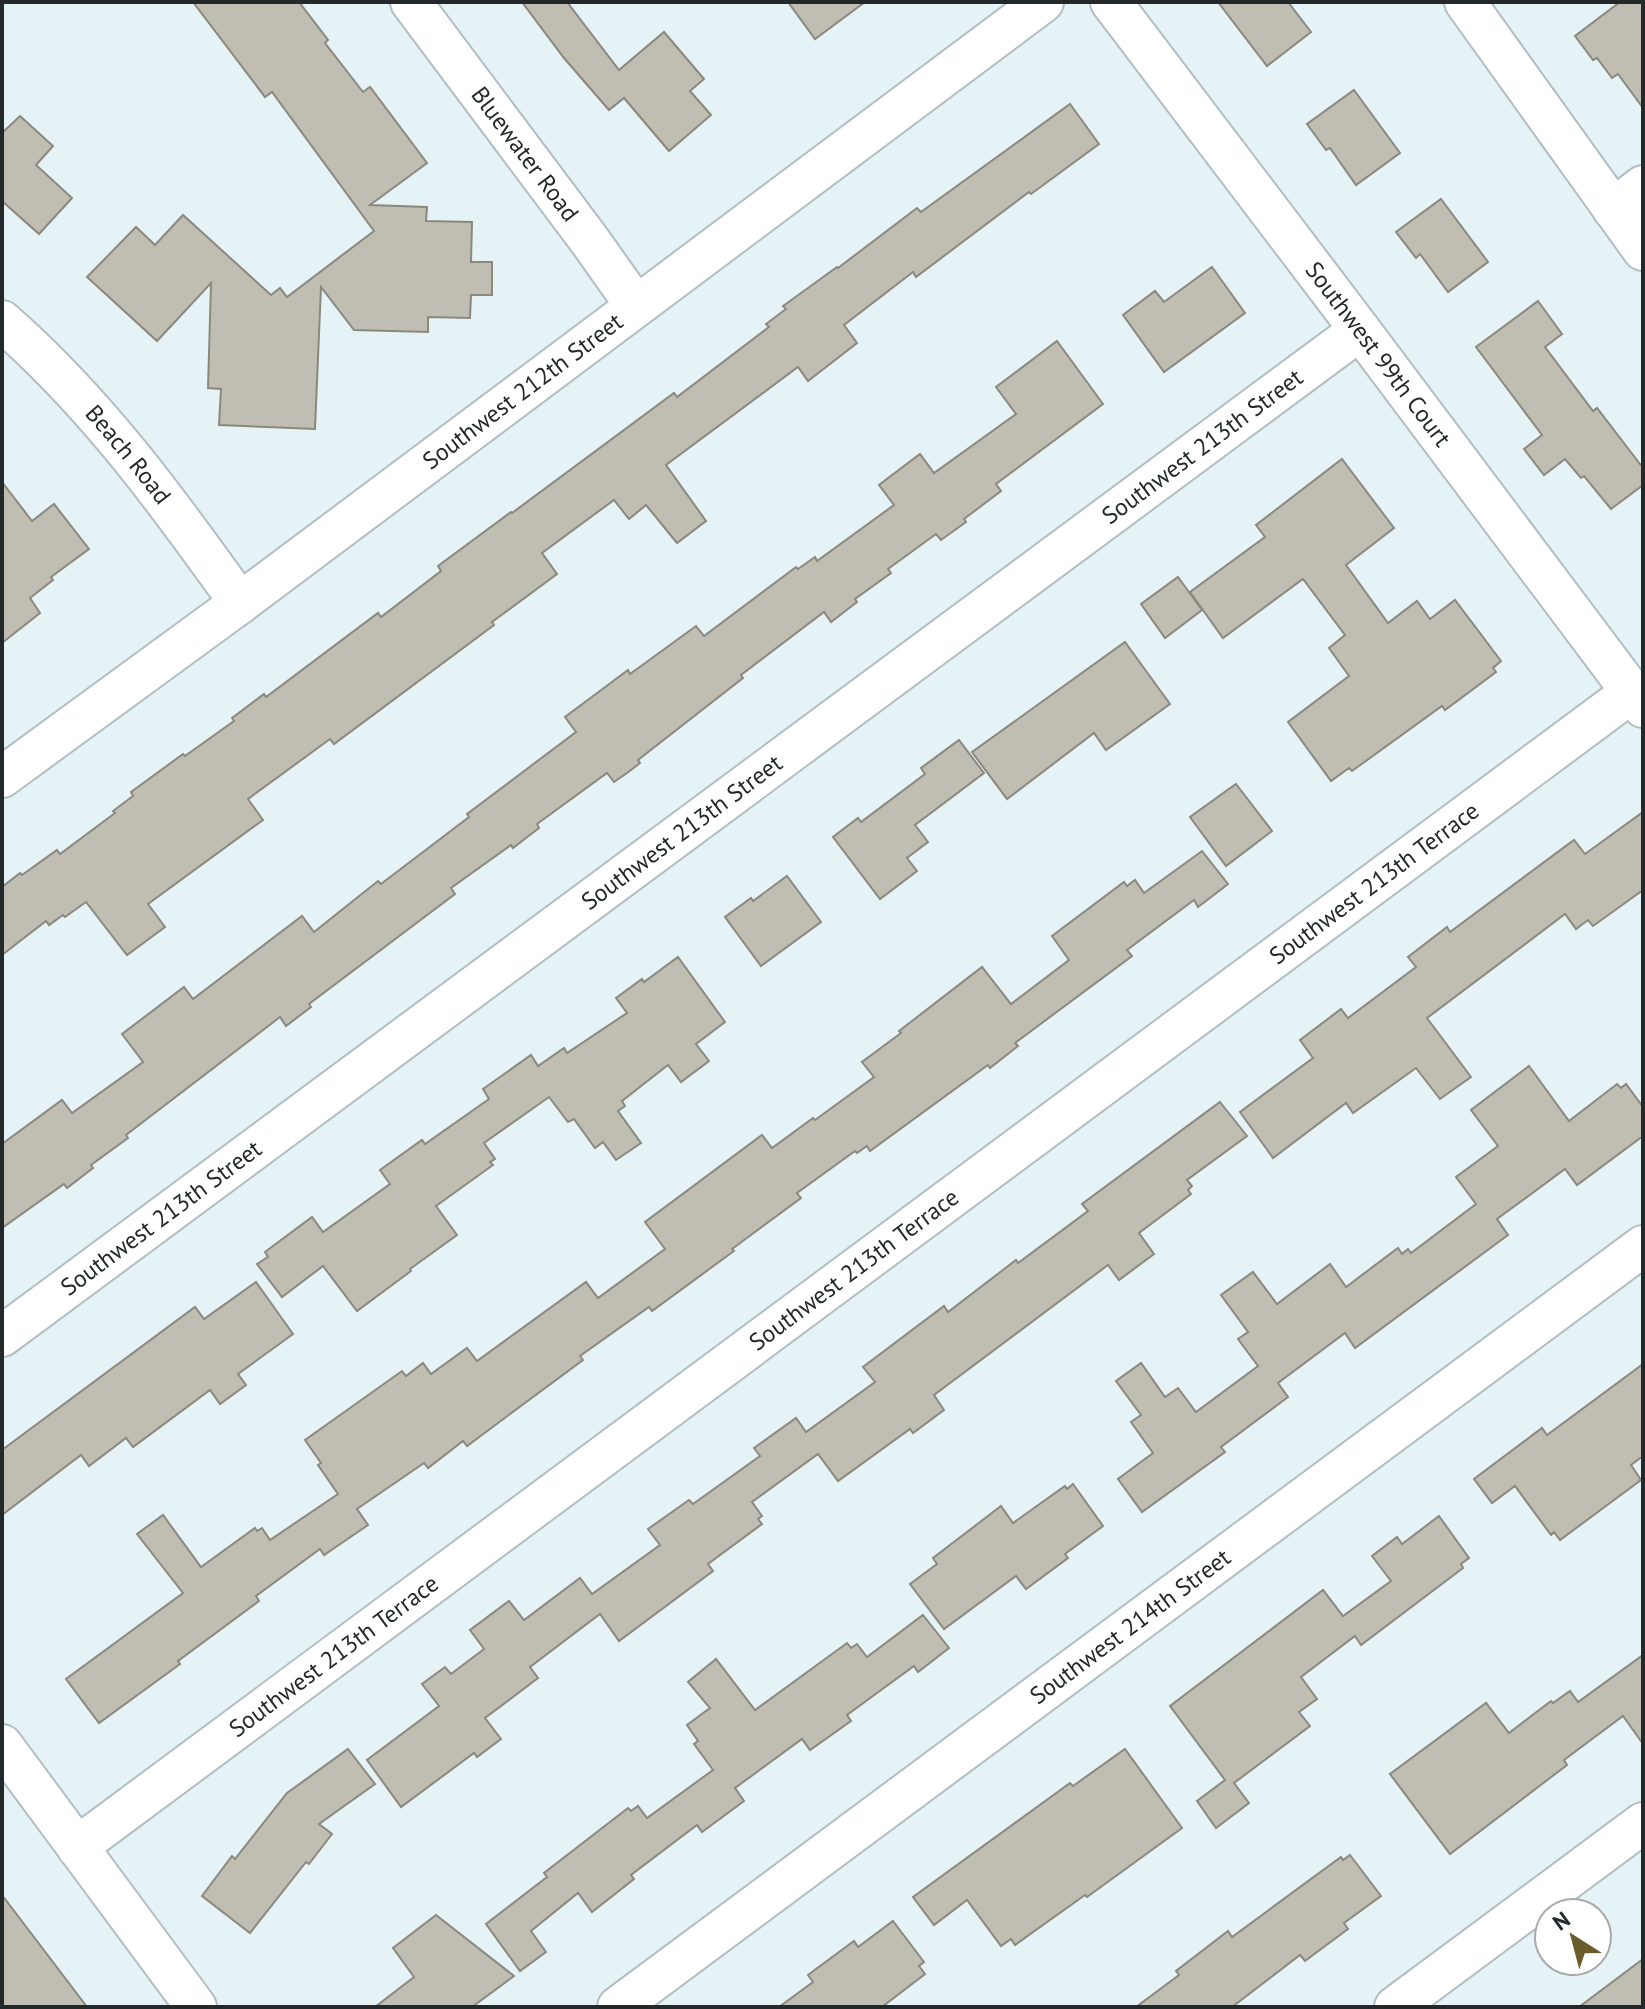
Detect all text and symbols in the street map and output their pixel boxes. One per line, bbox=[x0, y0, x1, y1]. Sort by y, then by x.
street label: Bluewater Road bbox=[465, 80, 586, 227]
street label: Southwest 99th Court bbox=[1299, 255, 1458, 453]
street label: Southwest 212th Street bbox=[416, 306, 629, 476]
street label: Southwest 213th Street bbox=[1096, 362, 1309, 531]
street label: Beach Road bbox=[79, 398, 178, 510]
street label: Southwest 213th Street bbox=[575, 747, 788, 917]
street label: Southwest 213th Terrace bbox=[1263, 795, 1485, 971]
street label: Southwest 213th Street bbox=[54, 1133, 267, 1302]
street label: Southwest 213th Terrace bbox=[743, 1181, 965, 1357]
street label: Southwest 214th Street bbox=[1023, 1542, 1237, 1711]
street label: Southwest 213th Terrace bbox=[223, 1568, 445, 1744]
north arrow bbox=[1533, 1897, 1613, 1977]
text: N bbox=[1547, 1905, 1575, 1936]

